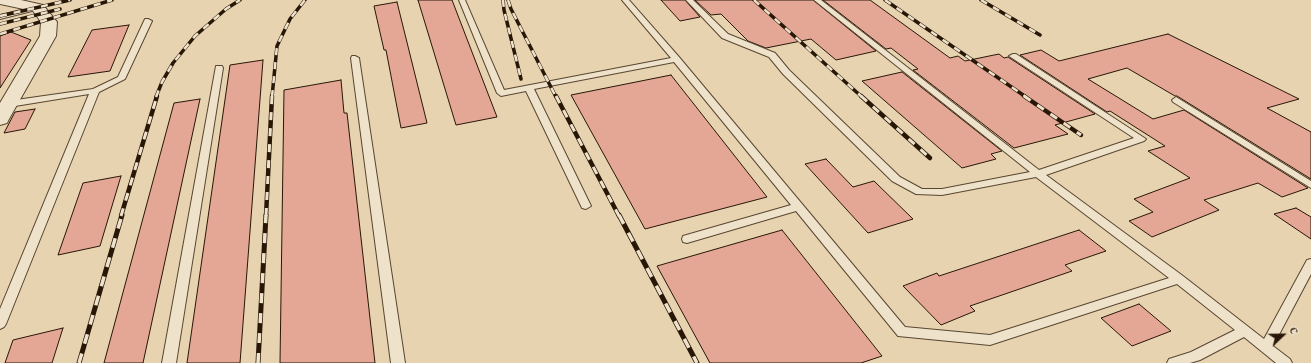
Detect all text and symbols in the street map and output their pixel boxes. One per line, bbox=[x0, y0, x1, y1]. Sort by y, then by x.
north arrow bbox=[1263, 315, 1303, 355]
text: С bbox=[1286, 325, 1303, 336]

